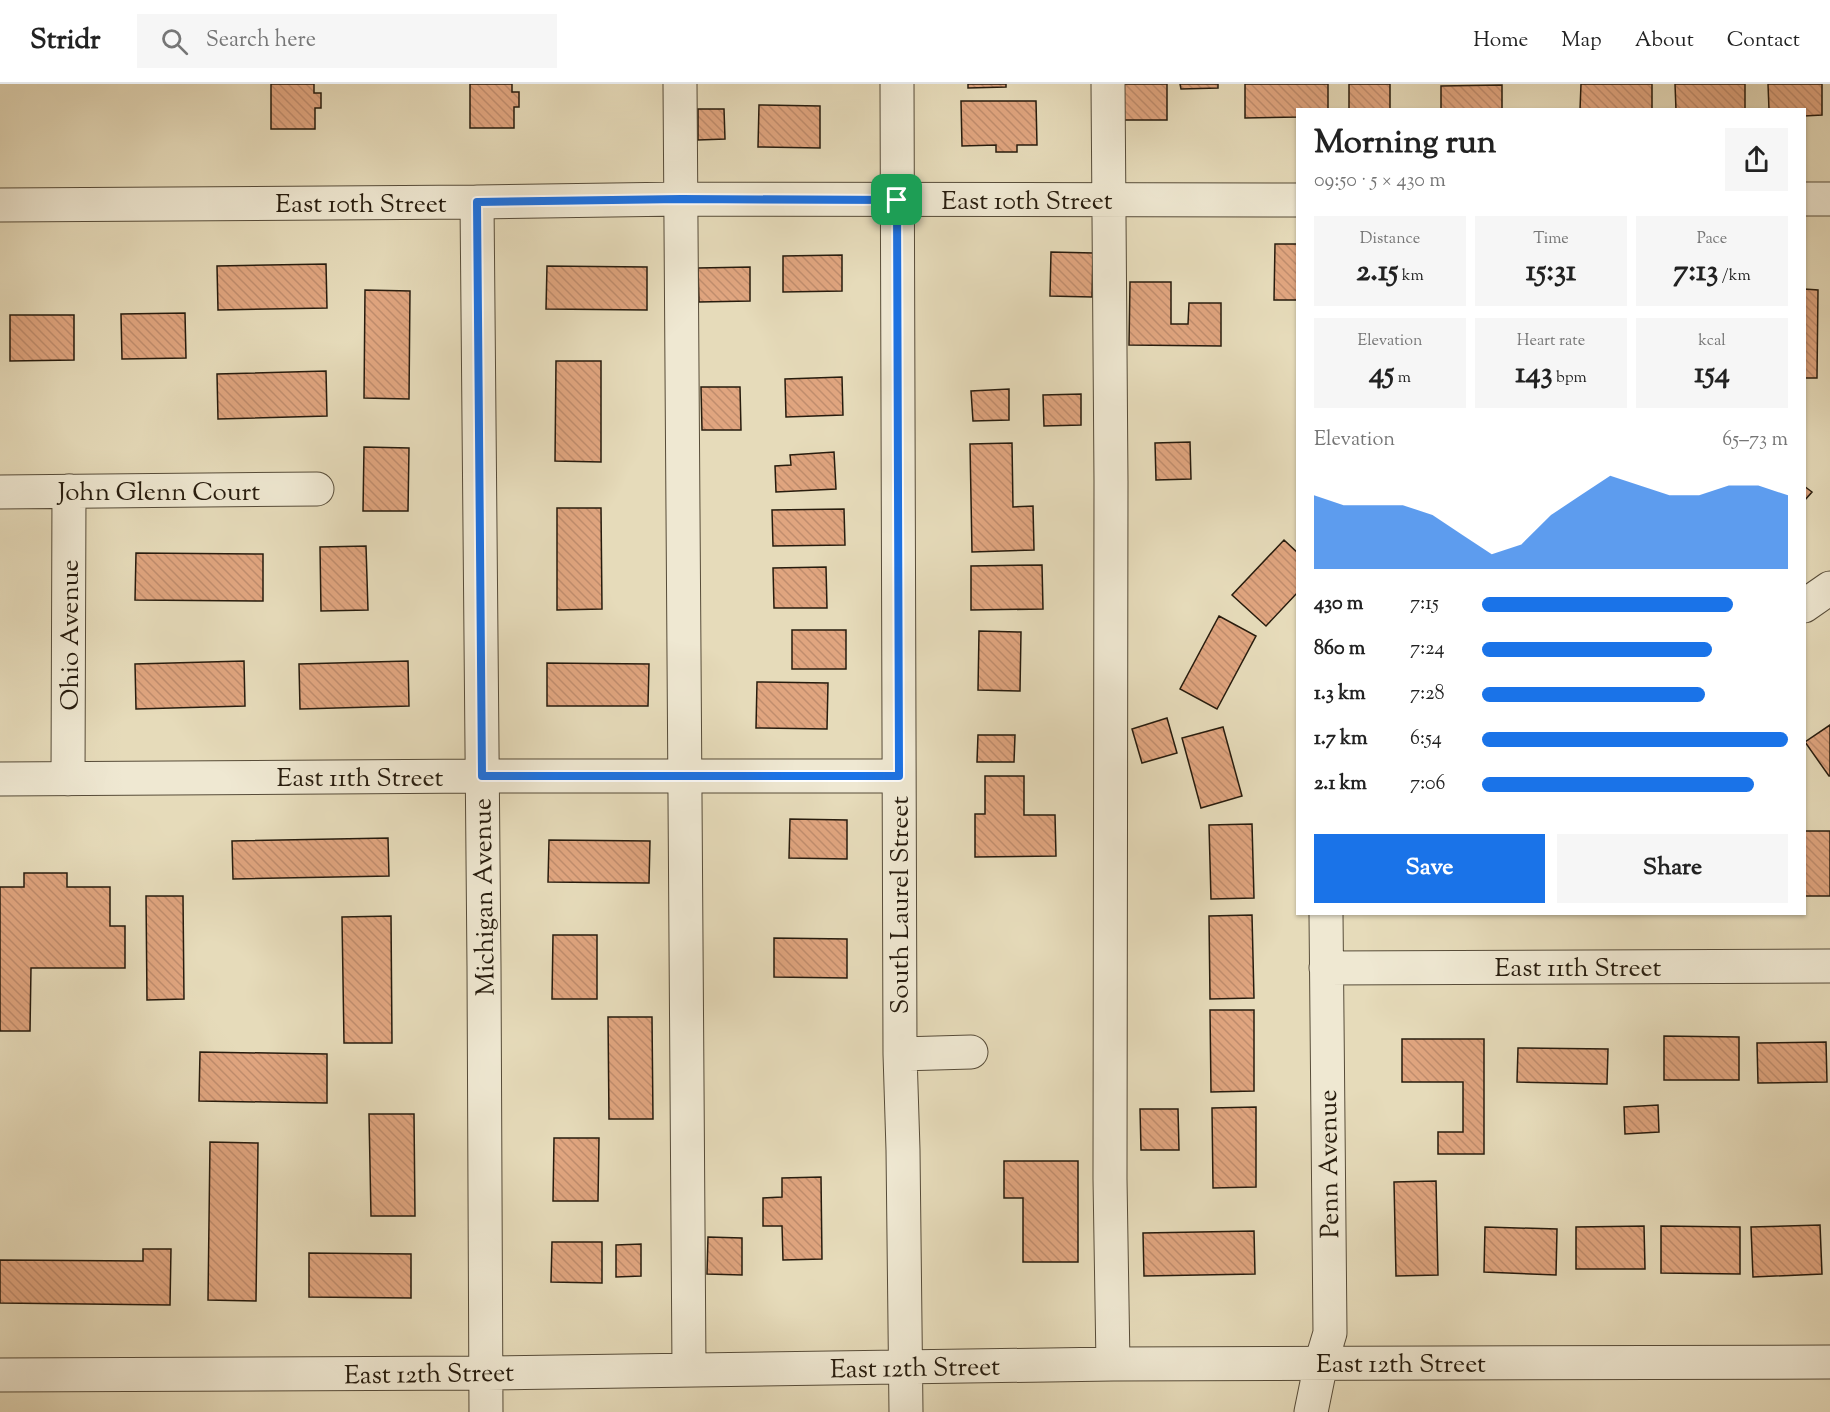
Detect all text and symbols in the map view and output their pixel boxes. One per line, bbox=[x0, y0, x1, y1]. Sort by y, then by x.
search box bbox=[137, 14, 557, 68]
text: Stridr bbox=[30, 21, 101, 61]
icon: search bbox=[158, 25, 191, 58]
text: Search here bbox=[206, 25, 316, 57]
text: Home bbox=[1473, 26, 1528, 56]
text: Map bbox=[1561, 26, 1602, 56]
text: About bbox=[1635, 26, 1694, 56]
text: Contact bbox=[1727, 26, 1800, 56]
text: Morning run bbox=[1314, 120, 1496, 168]
button: share bbox=[1725, 128, 1788, 191]
text: 09:50 · 5 × 430 m bbox=[1314, 167, 1446, 196]
pin bbox=[871, 174, 922, 225]
icon: arrive bbox=[880, 183, 913, 216]
street label: East 10th Street bbox=[941, 184, 1113, 221]
street label: East 10th Street bbox=[275, 187, 447, 224]
text: Distance bbox=[1360, 228, 1420, 251]
text: Time bbox=[1533, 228, 1569, 251]
text: Pace bbox=[1697, 228, 1727, 251]
text: 2.15 bbox=[1356, 251, 1398, 294]
text: 15:31 bbox=[1526, 251, 1576, 294]
text: 7:13 bbox=[1673, 251, 1718, 294]
text: km bbox=[1398, 265, 1424, 288]
text: /km bbox=[1718, 265, 1751, 288]
text: Elevation bbox=[1358, 330, 1422, 353]
text: Heart rate bbox=[1517, 330, 1585, 353]
text: kcal bbox=[1698, 330, 1726, 353]
text: 45 bbox=[1369, 353, 1394, 396]
text: 143 bbox=[1515, 353, 1553, 396]
text: 154 bbox=[1694, 353, 1730, 396]
text: m bbox=[1394, 367, 1411, 390]
text: bpm bbox=[1553, 367, 1587, 390]
text: Elevation bbox=[1314, 426, 1395, 455]
text: 65–73 m bbox=[1722, 426, 1788, 455]
street label: John Glenn Court bbox=[56, 475, 260, 512]
street label: Ohio Avenue bbox=[53, 559, 90, 711]
text: 430 m bbox=[1314, 590, 1363, 619]
text: 7:15 bbox=[1410, 590, 1439, 619]
text: 860 m bbox=[1314, 635, 1365, 664]
text: 7:24 bbox=[1410, 635, 1445, 664]
text: 1.3 km bbox=[1314, 680, 1366, 709]
text: 7:28 bbox=[1410, 680, 1445, 709]
text: 1.7 km bbox=[1314, 725, 1368, 754]
text: 6:54 bbox=[1410, 725, 1442, 754]
street label: East 11th Street bbox=[277, 761, 444, 798]
text: 2.1 km bbox=[1314, 770, 1367, 799]
text: 7:06 bbox=[1410, 770, 1446, 799]
street label: South Laurel Street bbox=[883, 796, 920, 1014]
street label: Michigan Avenue bbox=[465, 798, 506, 996]
button: Save bbox=[1314, 834, 1545, 903]
button: Share bbox=[1557, 834, 1788, 903]
street label: East 11th Street bbox=[1495, 951, 1662, 988]
street label: Penn Avenue bbox=[1311, 1089, 1350, 1239]
street label: East 12th Street bbox=[1316, 1347, 1486, 1384]
street label: East 12th Street bbox=[830, 1350, 1000, 1389]
street label: East 12th Street bbox=[344, 1356, 514, 1395]

